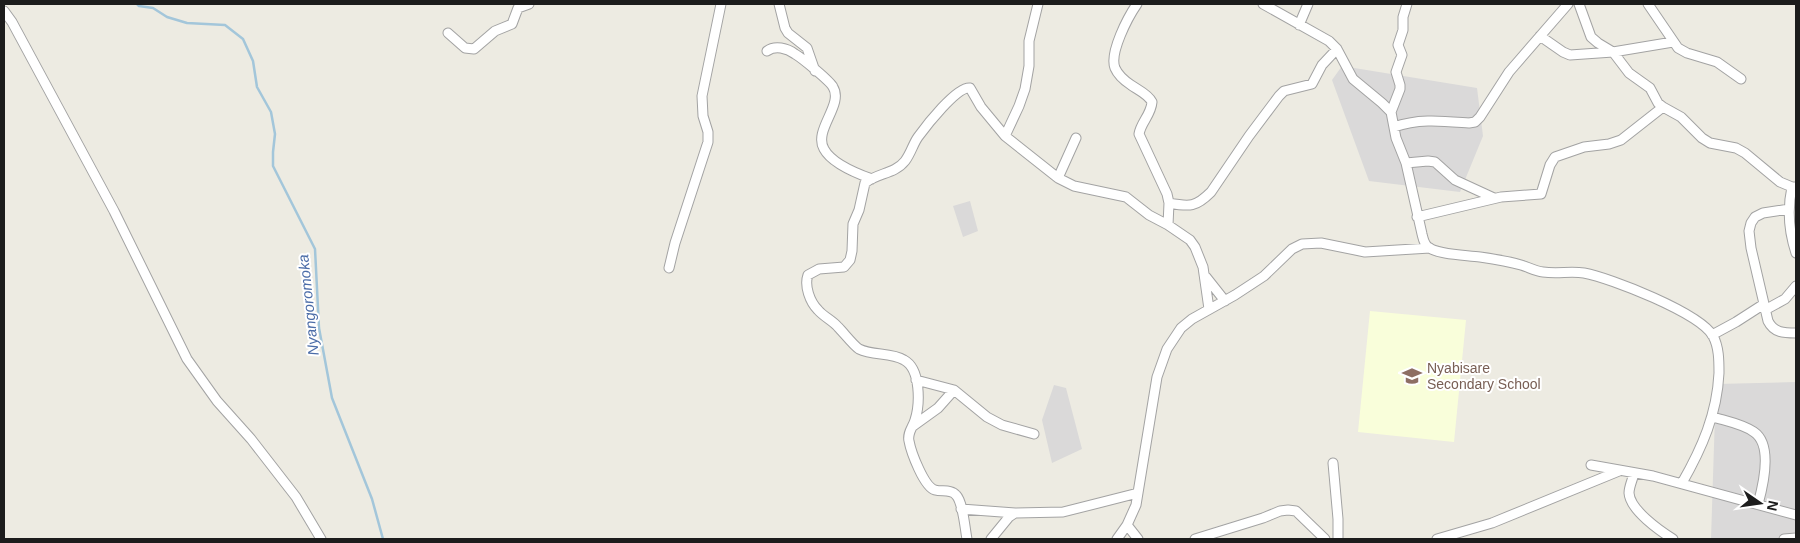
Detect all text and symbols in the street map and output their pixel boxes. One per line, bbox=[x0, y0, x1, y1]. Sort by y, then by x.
water label: Nyangoromoka bbox=[294, 254, 322, 356]
place label: Nyabisare Secondary School bbox=[1427, 360, 1541, 392]
school or university icon: Nyabisare Secondary School bbox=[1401, 365, 1423, 387]
north arrow bbox=[1735, 478, 1785, 528]
text: N bbox=[1764, 499, 1782, 513]

